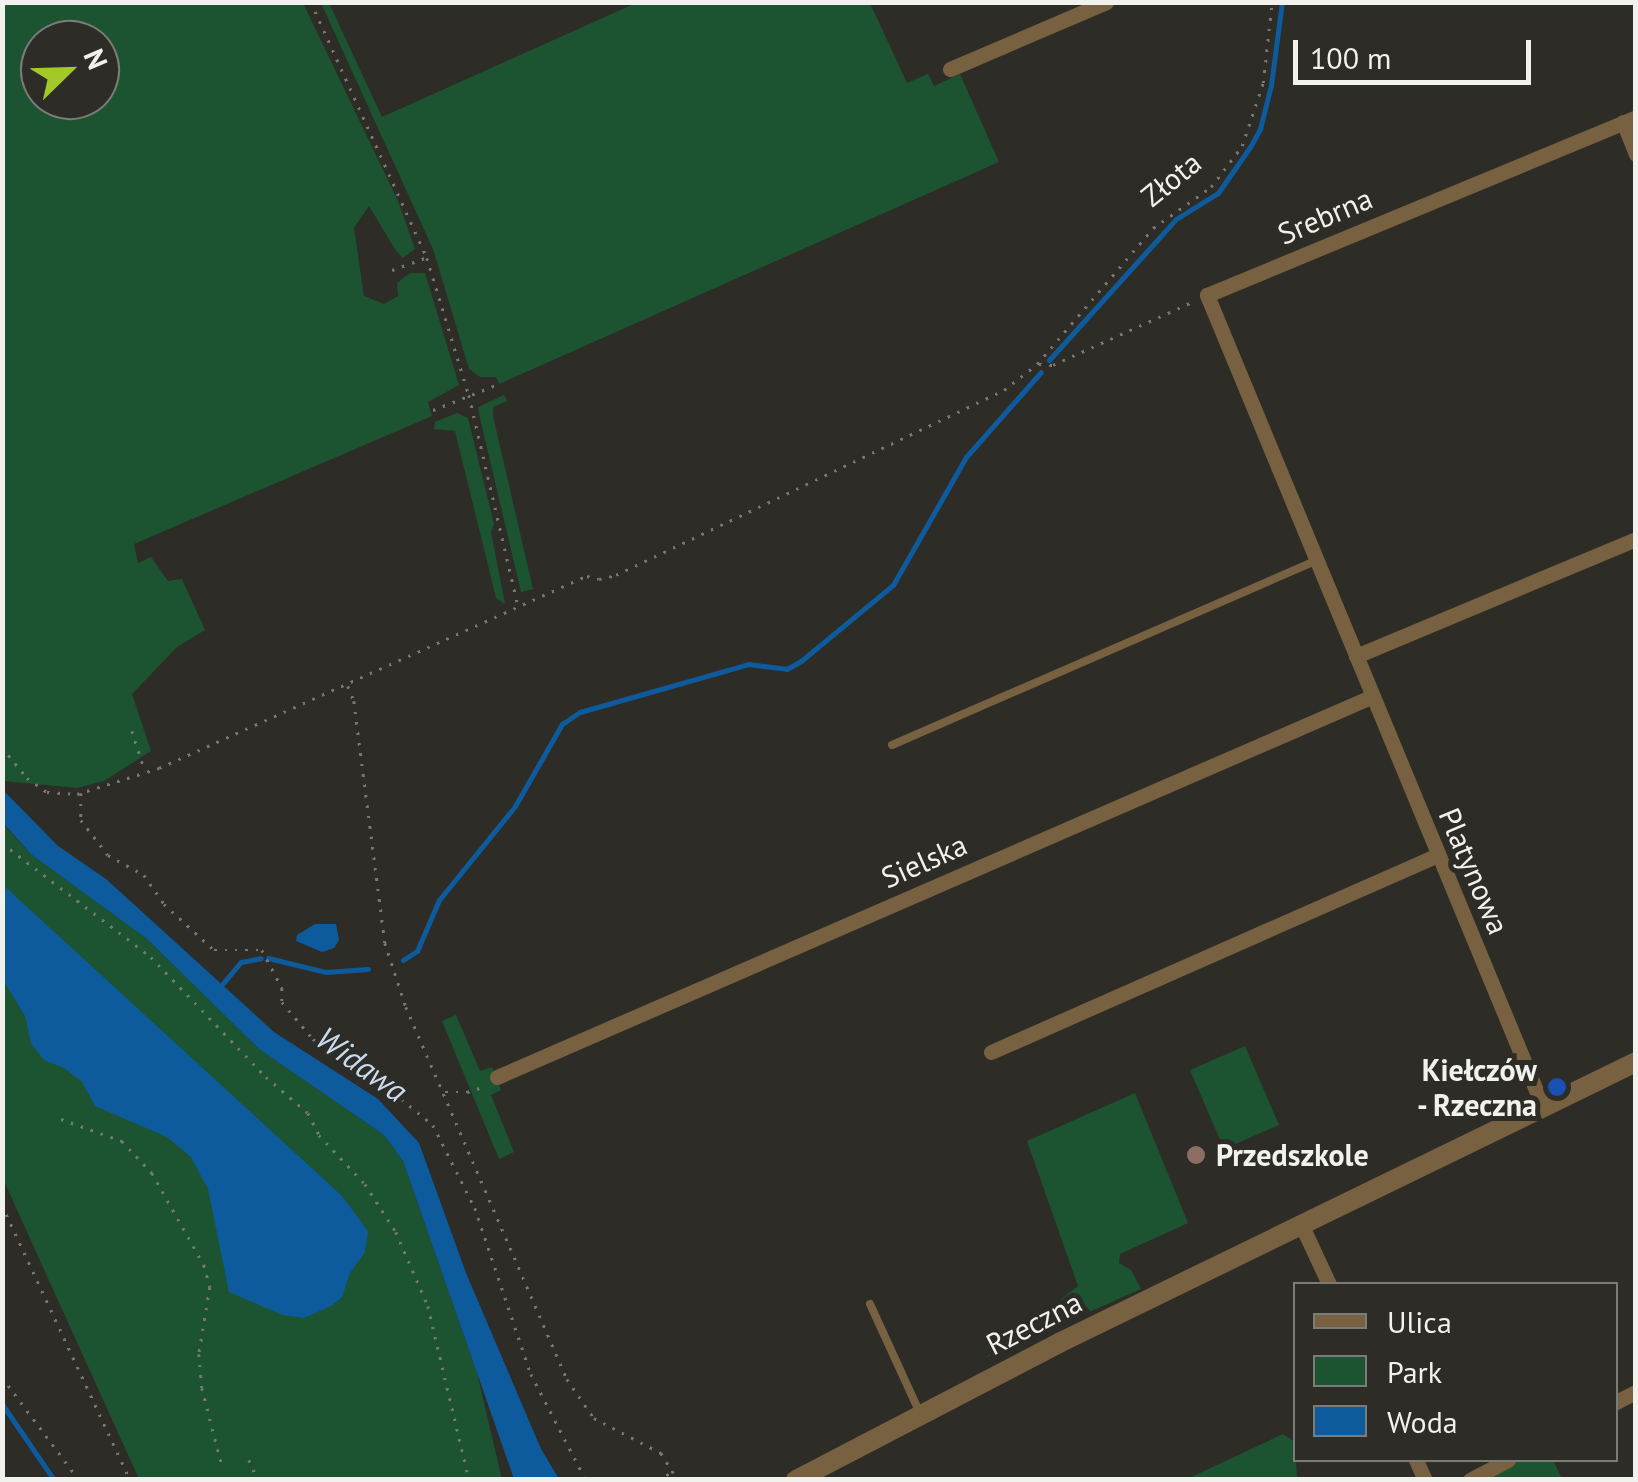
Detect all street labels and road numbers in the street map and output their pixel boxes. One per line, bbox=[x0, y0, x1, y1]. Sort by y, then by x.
street label: Złota bbox=[1134, 144, 1208, 214]
street label: Srebrna bbox=[1272, 180, 1378, 252]
street label: Platynowa bbox=[1431, 802, 1517, 940]
street label: Sielska bbox=[876, 826, 972, 896]
street label: Rzeczna bbox=[980, 1284, 1088, 1362]

